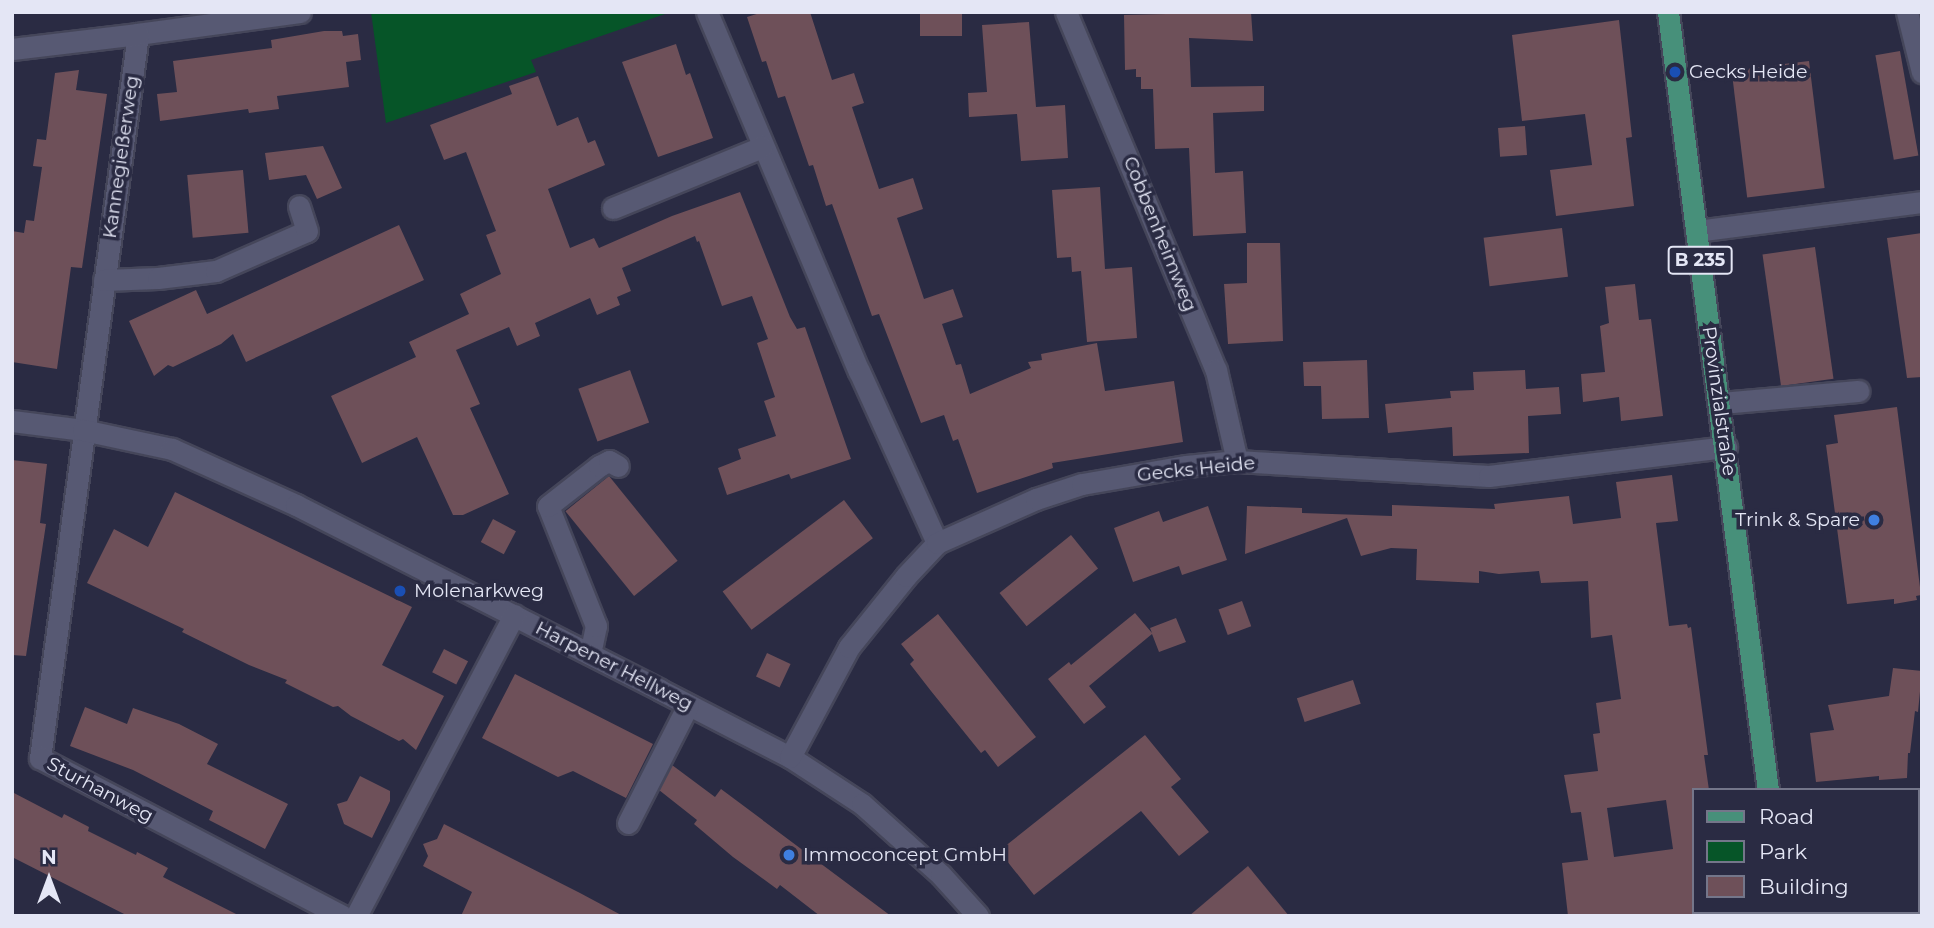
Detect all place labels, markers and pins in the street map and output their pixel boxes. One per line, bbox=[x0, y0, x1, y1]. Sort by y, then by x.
place label: Gecks Heide bbox=[1689, 61, 1807, 83]
marker: Gecks Heide bbox=[1667, 64, 1683, 80]
place label: Trink & Spare bbox=[1735, 509, 1860, 531]
marker: Trink & Spare bbox=[1866, 512, 1882, 528]
place label: Molenarkweg bbox=[414, 580, 544, 602]
marker: Molenarkweg bbox=[392, 583, 408, 599]
place label: Immoconcept GmbH bbox=[803, 844, 1007, 866]
marker: Immoconcept GmbH bbox=[781, 847, 797, 863]

